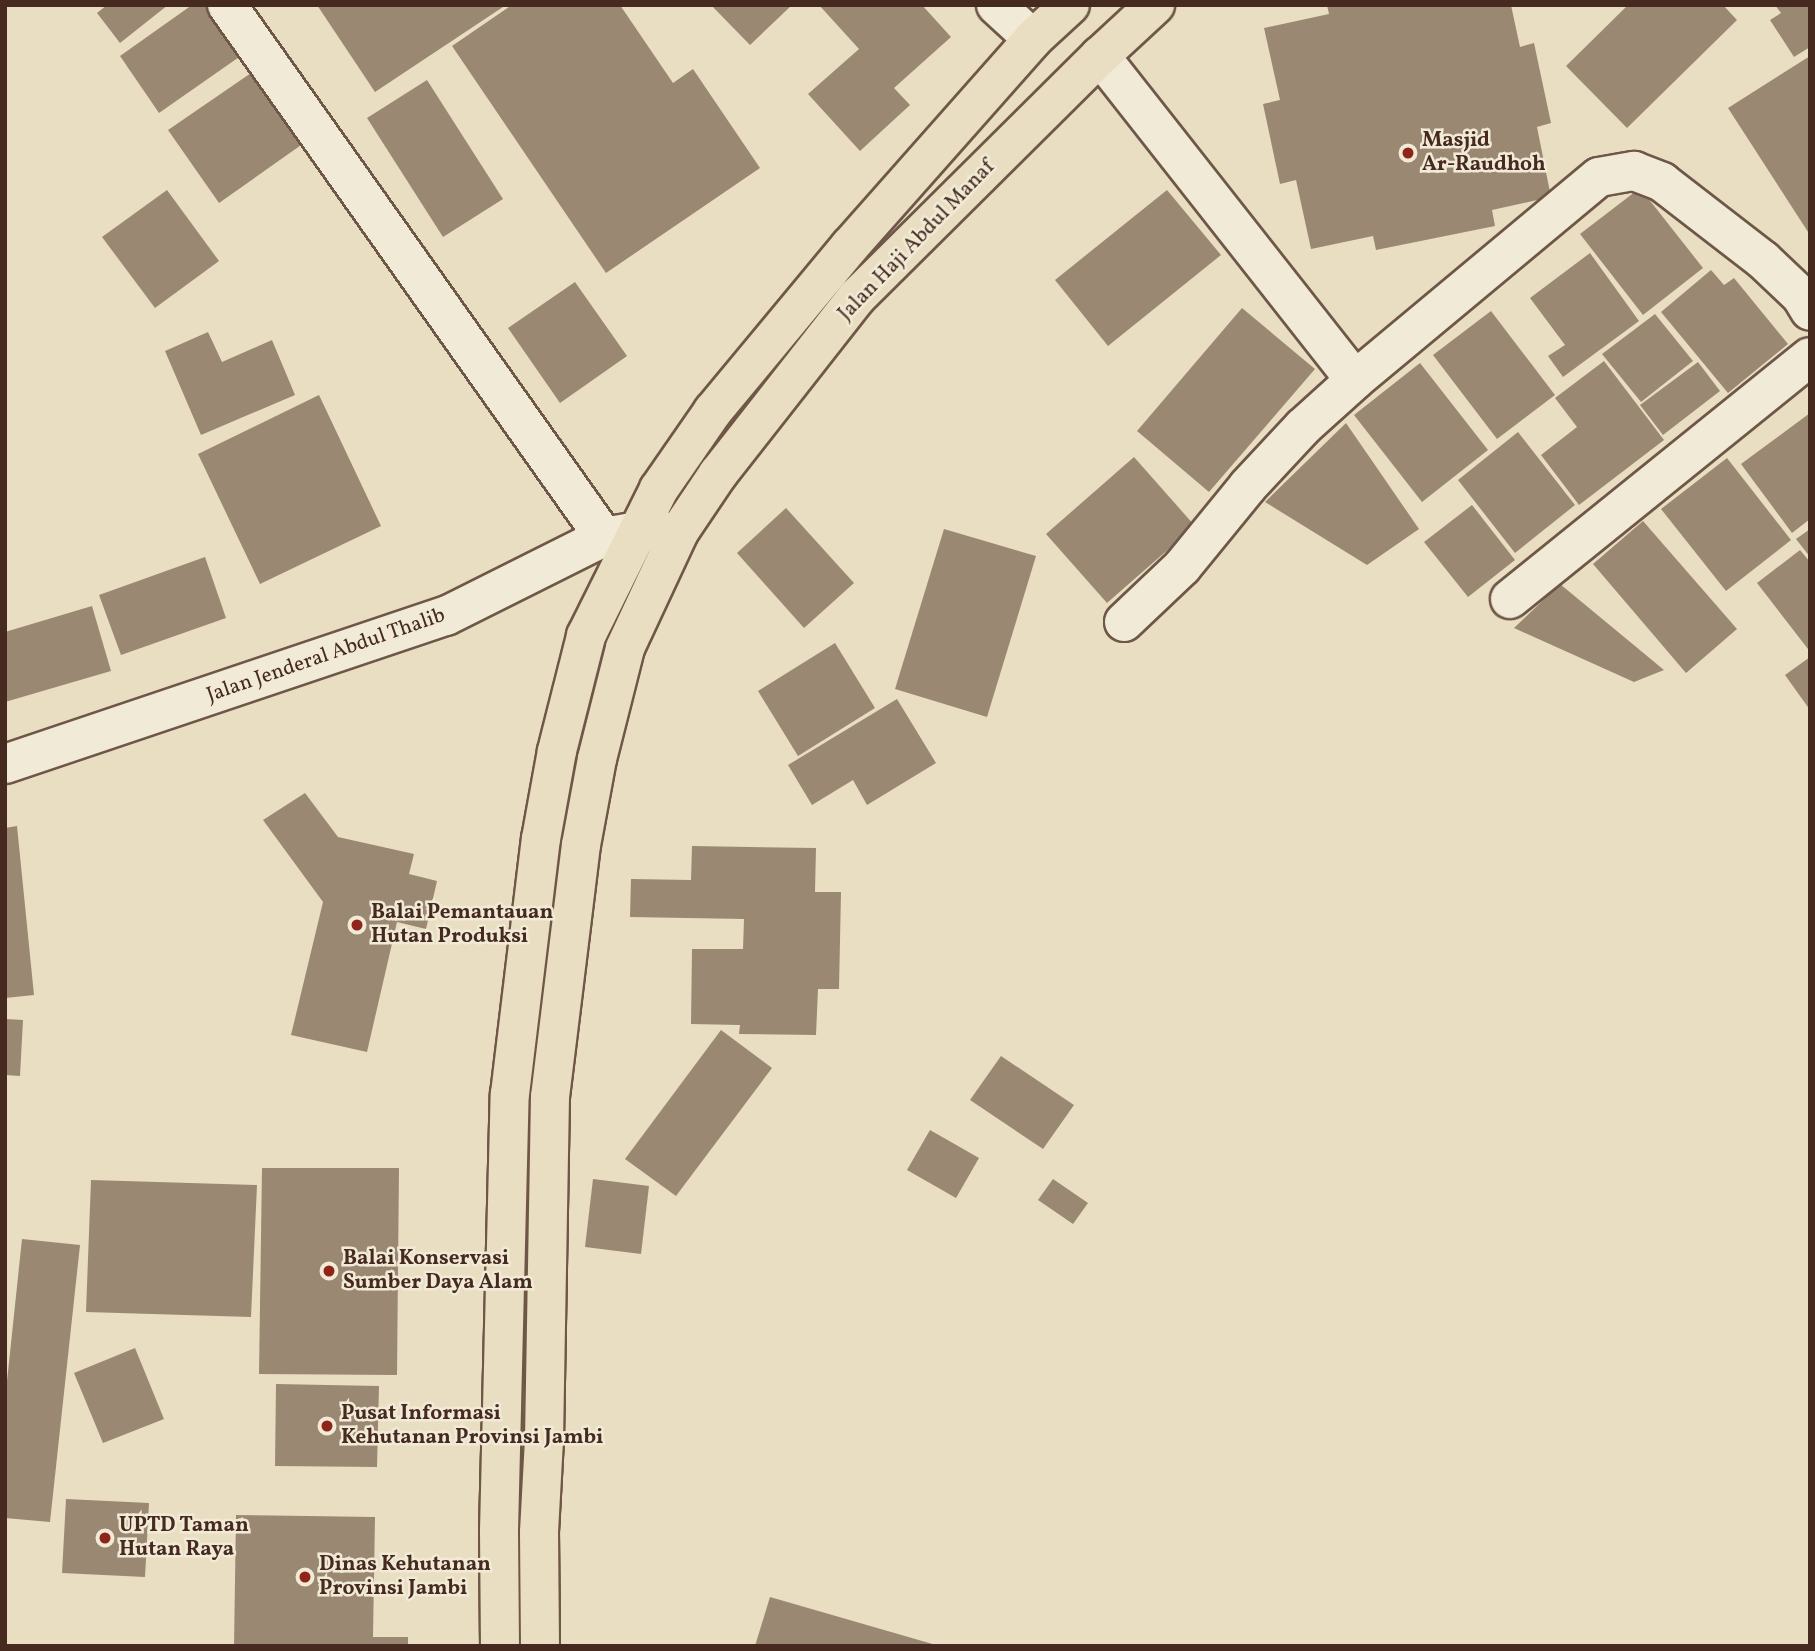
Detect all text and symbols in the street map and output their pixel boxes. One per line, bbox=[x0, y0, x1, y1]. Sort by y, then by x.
place label: Masjid Ar-Raudhoh bbox=[1422, 128, 1546, 178]
marker: Masjid Ar-Raudhoh bbox=[1400, 145, 1416, 161]
street label: Jalan Haji Abdul Manaf bbox=[834, 155, 1000, 327]
street label: Jalan Jenderal Abdul Thalib bbox=[203, 603, 449, 709]
place label: Balai Pemantauan Hutan Produksi bbox=[371, 900, 553, 950]
marker: Balai Pemantauan Hutan Produksi bbox=[349, 917, 365, 933]
place label: Balai Konservasi Sumber Daya Alam bbox=[343, 1246, 533, 1296]
marker: Balai Konservasi Sumber Daya Alam bbox=[321, 1263, 337, 1279]
place label: Pusat Informasi Kehutanan Provinsi Jambi bbox=[341, 1401, 603, 1451]
marker: Pusat Informasi Kehutanan Provinsi Jambi bbox=[319, 1418, 335, 1434]
place label: UPTD Taman Hutan Raya bbox=[119, 1513, 249, 1563]
marker: UPTD Taman Hutan Raya bbox=[97, 1530, 113, 1546]
place label: Dinas Kehutanan Provinsi Jambi bbox=[319, 1552, 491, 1602]
marker: Dinas Kehutanan Provinsi Jambi bbox=[297, 1569, 313, 1585]

